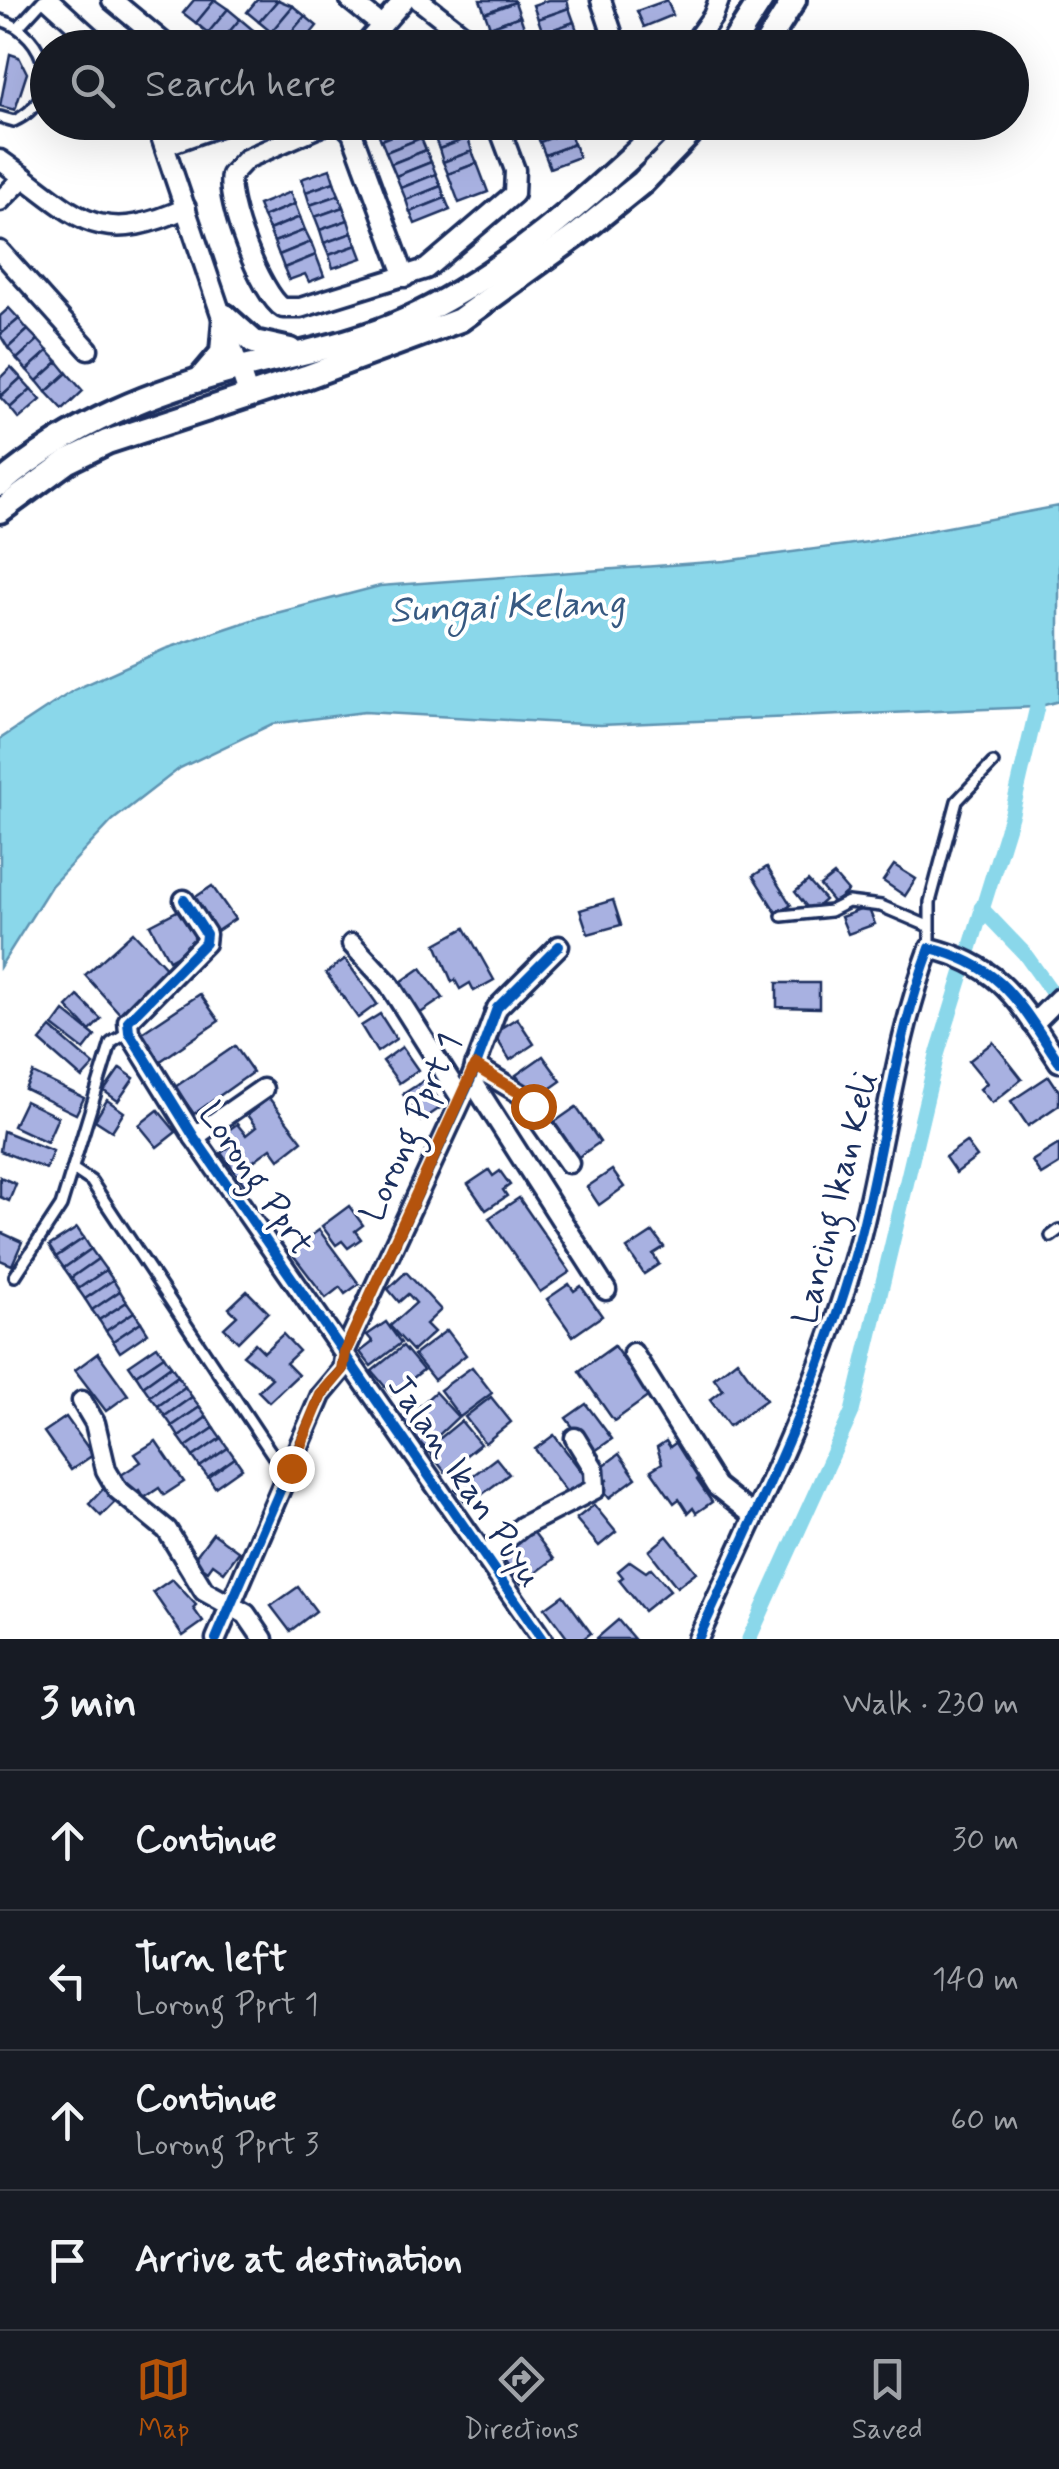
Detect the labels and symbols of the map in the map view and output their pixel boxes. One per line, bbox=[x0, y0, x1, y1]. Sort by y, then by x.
water label: Sungai Kelang bbox=[388, 579, 627, 640]
street label: Lorong Pprt 1 bbox=[350, 1027, 477, 1231]
street label: Lancing Ikan Keli bbox=[782, 1068, 893, 1330]
route start bbox=[511, 1084, 557, 1130]
street label: Lorong Pprt bbox=[184, 1093, 324, 1267]
street label: Jalan Ikan Puyu bbox=[376, 1366, 553, 1596]
route end bbox=[269, 1446, 315, 1492]

